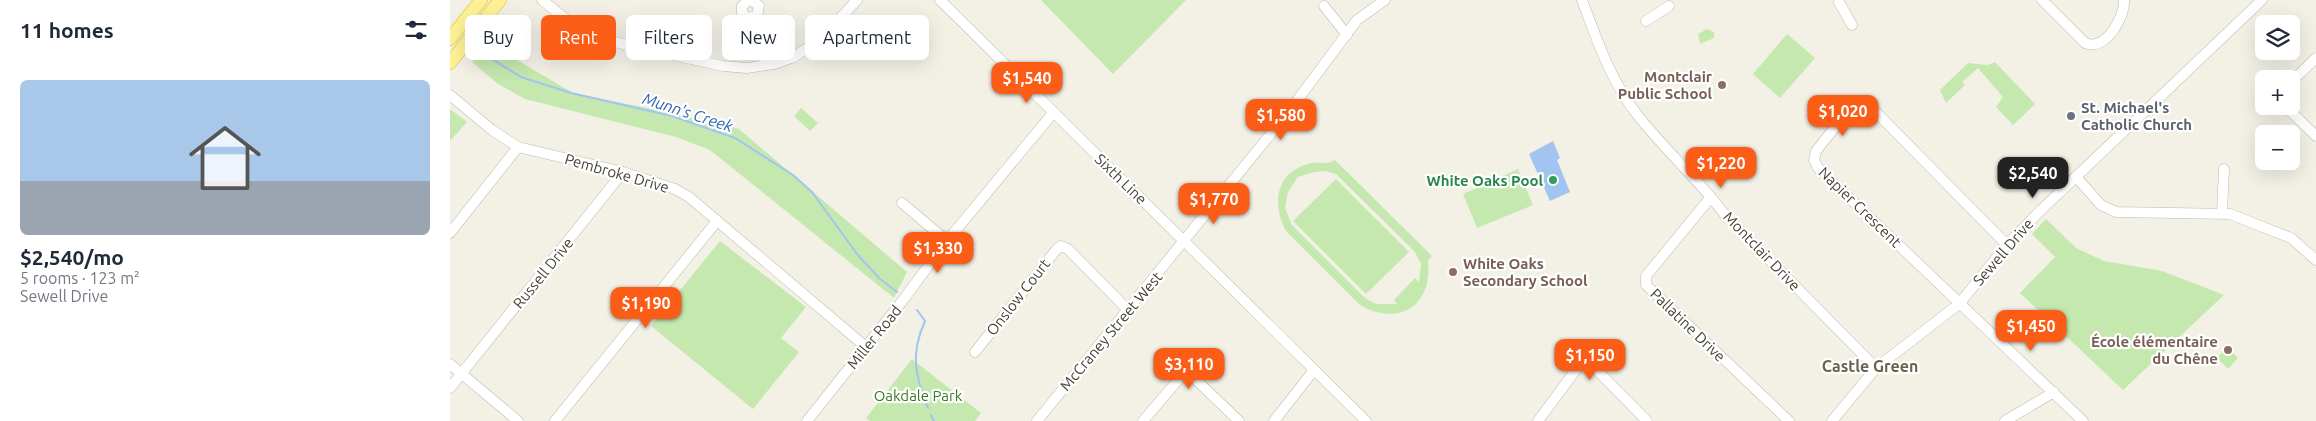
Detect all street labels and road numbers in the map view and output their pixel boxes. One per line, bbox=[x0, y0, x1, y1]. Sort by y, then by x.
street label: Pembroke Drive bbox=[563, 150, 671, 196]
street label: Sixth Line bbox=[1092, 150, 1150, 208]
street label: Napier Crescent bbox=[1815, 164, 1905, 251]
street label: Montclair Drive bbox=[1720, 208, 1804, 294]
street label: Sewell Drive bbox=[1969, 215, 2037, 289]
street label: Russell Drive bbox=[509, 234, 577, 312]
street label: Onslow Court bbox=[983, 255, 1053, 339]
street label: McCraney Street West bbox=[1056, 268, 1166, 394]
street label: Pallatine Drive bbox=[1647, 285, 1729, 365]
street label: Miller Road bbox=[843, 302, 905, 372]

